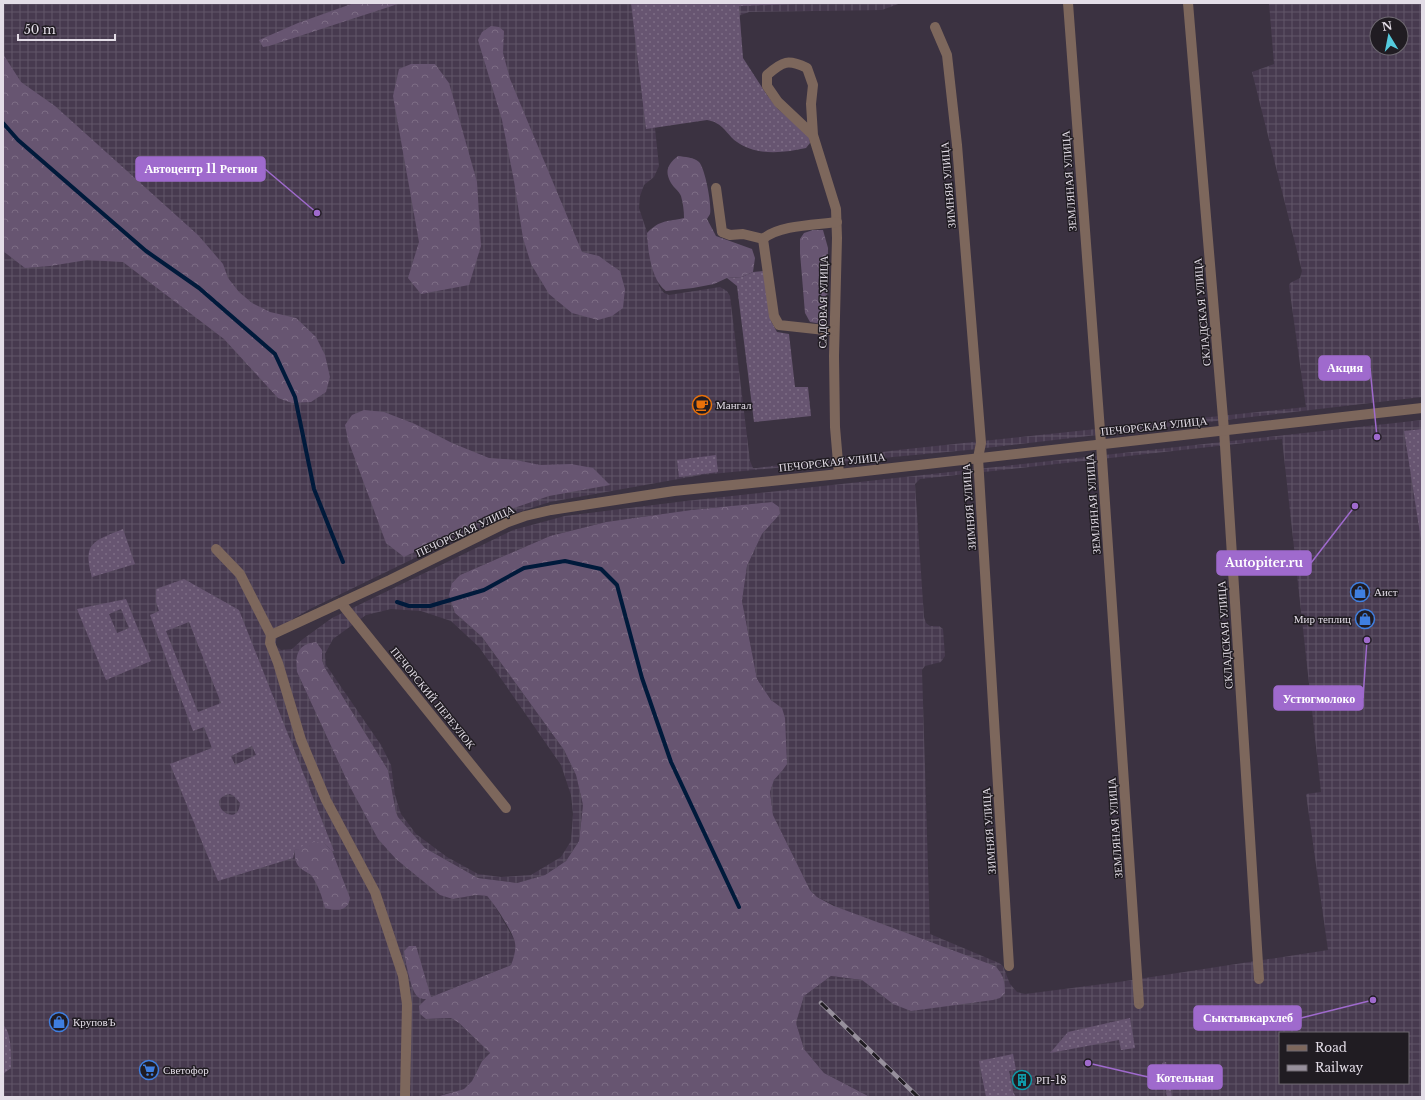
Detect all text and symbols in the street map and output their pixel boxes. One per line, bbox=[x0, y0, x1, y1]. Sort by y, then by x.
scale bar bbox=[18, 16, 115, 42]
north arrow bbox=[1369, 16, 1409, 56]
text: N bbox=[1381, 18, 1394, 34]
text: 50 m bbox=[24, 22, 56, 37]
street label: ЗЕМЛЯНАЯ УЛИЦА bbox=[1058, 130, 1080, 232]
street label: ЗИМНЯЯ УЛИЦА bbox=[937, 141, 959, 229]
callout: Автоцентр 11 Регион bbox=[136, 157, 265, 181]
text: Автоцентр 11 Регион bbox=[144, 161, 258, 176]
street label: САДОВАЯ УЛИЦА bbox=[815, 255, 831, 349]
street label: СКЛАДСКАЯ УЛИЦА bbox=[1190, 257, 1214, 367]
callout: Акция bbox=[1319, 356, 1370, 380]
text: Акция bbox=[1327, 360, 1363, 375]
cafe icon: Мангал bbox=[691, 394, 713, 416]
place label: Мангал bbox=[716, 398, 752, 412]
street label: ПЕЧОРСКАЯ УЛИЦА bbox=[1100, 413, 1208, 439]
street label: ПЕЧОРСКАЯ УЛИЦА bbox=[778, 449, 886, 475]
street label: ЗЕМЛЯНАЯ УЛИЦА bbox=[1082, 453, 1104, 555]
street label: ЗИМНЯЯ УЛИЦА bbox=[959, 463, 979, 551]
street label: ПЕЧОРСКАЯ УЛИЦА bbox=[414, 502, 516, 560]
callout: Autopiter.ru bbox=[1217, 551, 1311, 575]
text: Autopiter.ru bbox=[1224, 555, 1303, 570]
street label: СКЛАДСКАЯ УЛИЦА bbox=[1214, 580, 1236, 690]
shop icon: Аист bbox=[1349, 581, 1371, 603]
place label: Аист bbox=[1374, 585, 1398, 599]
shop icon: Мир теплиц bbox=[1354, 608, 1376, 630]
place label: Мир теплиц bbox=[1294, 612, 1351, 626]
street label: ПЕЧОРСКИЙ ПЕРЕУЛОК bbox=[388, 644, 479, 752]
callout: Устюгмолоко bbox=[1274, 686, 1363, 710]
text: Устюгмолоко bbox=[1283, 691, 1355, 706]
street label: ЗЕМЛЯНАЯ УЛИЦА bbox=[1104, 777, 1126, 879]
street label: ЗИМНЯЯ УЛИЦА bbox=[979, 787, 999, 875]
callout: Сыктывкархлеб bbox=[1194, 1006, 1301, 1030]
text: Сыктывкархлеб bbox=[1203, 1010, 1293, 1025]
shop icon: КруповЪ bbox=[48, 1011, 70, 1033]
place label: КруповЪ bbox=[73, 1015, 116, 1029]
legend bbox=[1279, 1032, 1409, 1084]
text: Road bbox=[1315, 1040, 1347, 1055]
supermarket icon: Светофор bbox=[138, 1059, 160, 1081]
text: Railway bbox=[1315, 1060, 1364, 1075]
place label: Светофор bbox=[163, 1063, 209, 1077]
callout: Котельная bbox=[1148, 1065, 1222, 1089]
building icon: РП-18 bbox=[1011, 1069, 1033, 1091]
text: Котельная bbox=[1156, 1070, 1214, 1085]
place label: РП-18 bbox=[1036, 1073, 1067, 1087]

